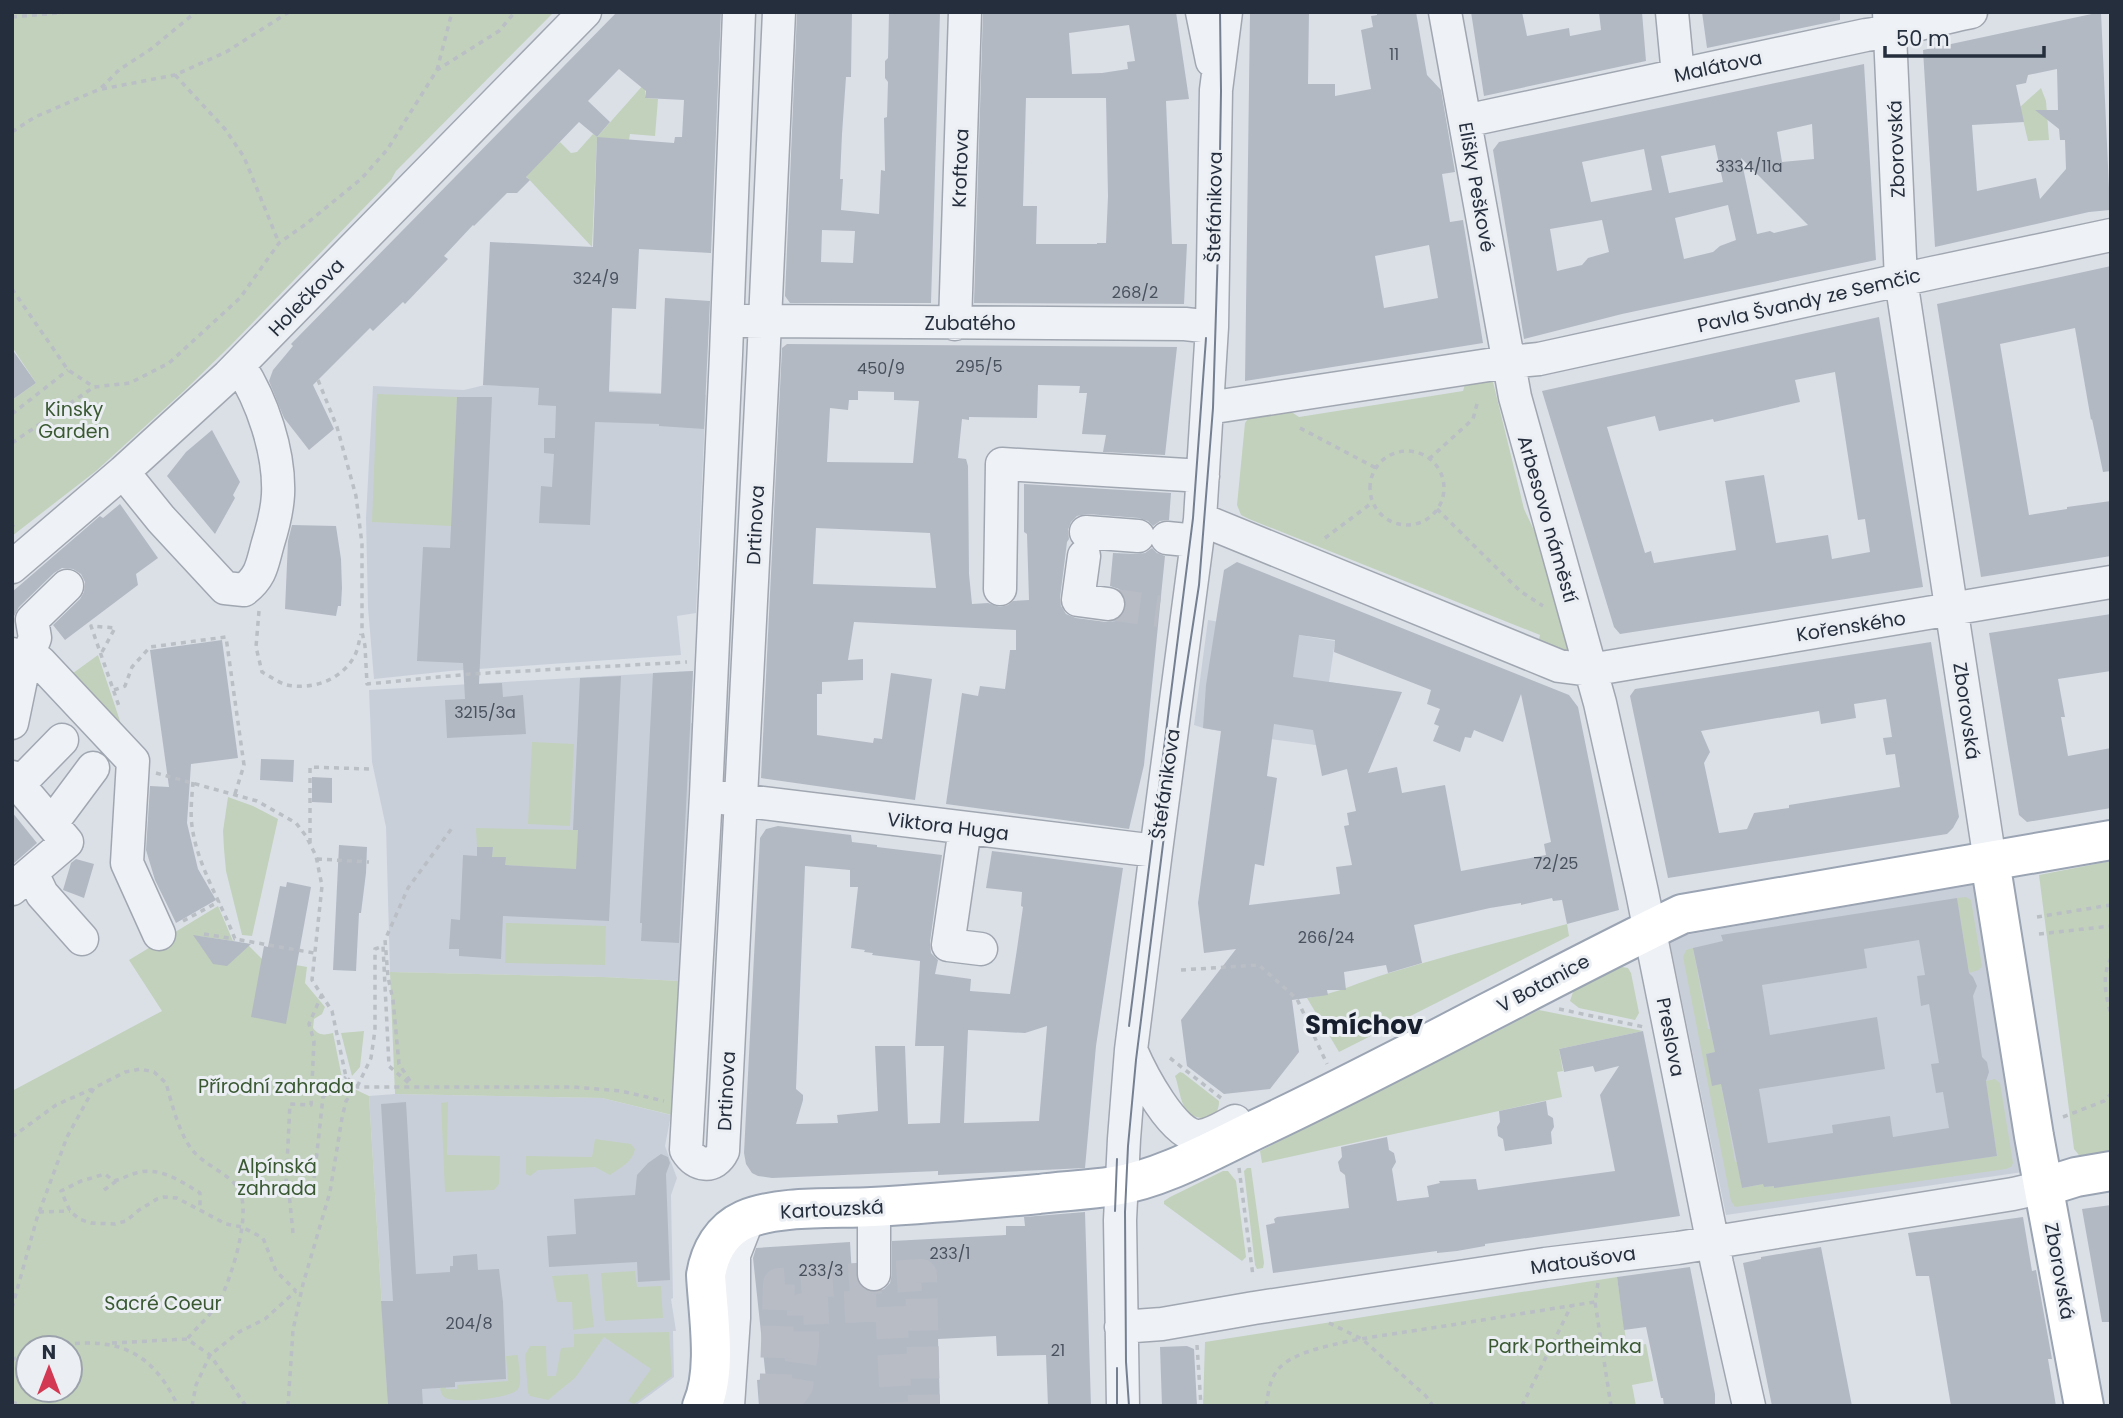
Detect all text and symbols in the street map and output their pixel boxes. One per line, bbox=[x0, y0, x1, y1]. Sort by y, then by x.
scale bar bbox=[1885, 14, 2044, 58]
text: 50 m bbox=[1896, 24, 1950, 53]
house number: 11 bbox=[1389, 43, 1399, 66]
street label: Malátova bbox=[1672, 44, 1765, 89]
street label: Zborovská bbox=[1881, 100, 1912, 198]
street label: Elišky Peškové bbox=[1452, 120, 1501, 254]
street label: Kroftova bbox=[946, 128, 975, 208]
street label: Štefánikova bbox=[1200, 151, 1229, 263]
house number: 3334/11a bbox=[1715, 155, 1783, 178]
street label: Holečkova bbox=[262, 252, 350, 342]
street label: Pavla Švandy ze Semčic bbox=[1695, 262, 1923, 339]
house number: 324/9 bbox=[573, 267, 619, 290]
house number: 268/2 bbox=[1112, 281, 1158, 304]
street label: Zubatého bbox=[924, 310, 1016, 337]
house number: 295/5 bbox=[956, 355, 1003, 378]
house number: 450/9 bbox=[857, 357, 905, 380]
park label: Kinsky Garden bbox=[38, 396, 110, 445]
street label: Arbesovo náměstí bbox=[1511, 433, 1584, 606]
street label: Drtinova bbox=[740, 484, 771, 566]
street label: Kořenského bbox=[1794, 605, 1908, 648]
street label: Zborovská bbox=[1946, 661, 1987, 761]
house number: 3215/3a bbox=[454, 701, 516, 724]
street label: Štefánikova bbox=[1144, 727, 1187, 841]
street label: Viktora Huga bbox=[886, 806, 1010, 847]
house number: 72/25 bbox=[1534, 852, 1578, 875]
house number: 266/24 bbox=[1298, 926, 1354, 949]
street label: V Botanice bbox=[1492, 948, 1594, 1019]
street label: Preslova bbox=[1650, 995, 1691, 1079]
district label: Smíchov bbox=[1305, 1007, 1424, 1043]
street label: Drtinova bbox=[711, 1050, 742, 1132]
park label: Přírodní zahrada bbox=[198, 1073, 354, 1100]
park label: Alpínská zahrada bbox=[237, 1153, 317, 1202]
street label: Kartouzská bbox=[780, 1193, 885, 1226]
street label: Zborovská bbox=[2038, 1221, 2081, 1322]
street label: Matoušova bbox=[1529, 1240, 1637, 1281]
house number: 233/1 bbox=[930, 1242, 970, 1265]
house number: 233/3 bbox=[798, 1259, 844, 1282]
park label: Sacré Coeur bbox=[104, 1290, 222, 1317]
house number: 204/8 bbox=[445, 1312, 493, 1335]
park label: Park Portheimka bbox=[1488, 1333, 1642, 1360]
north arrow bbox=[14, 1334, 84, 1404]
text: N bbox=[42, 1339, 56, 1366]
house number: 21 bbox=[1051, 1339, 1065, 1362]

